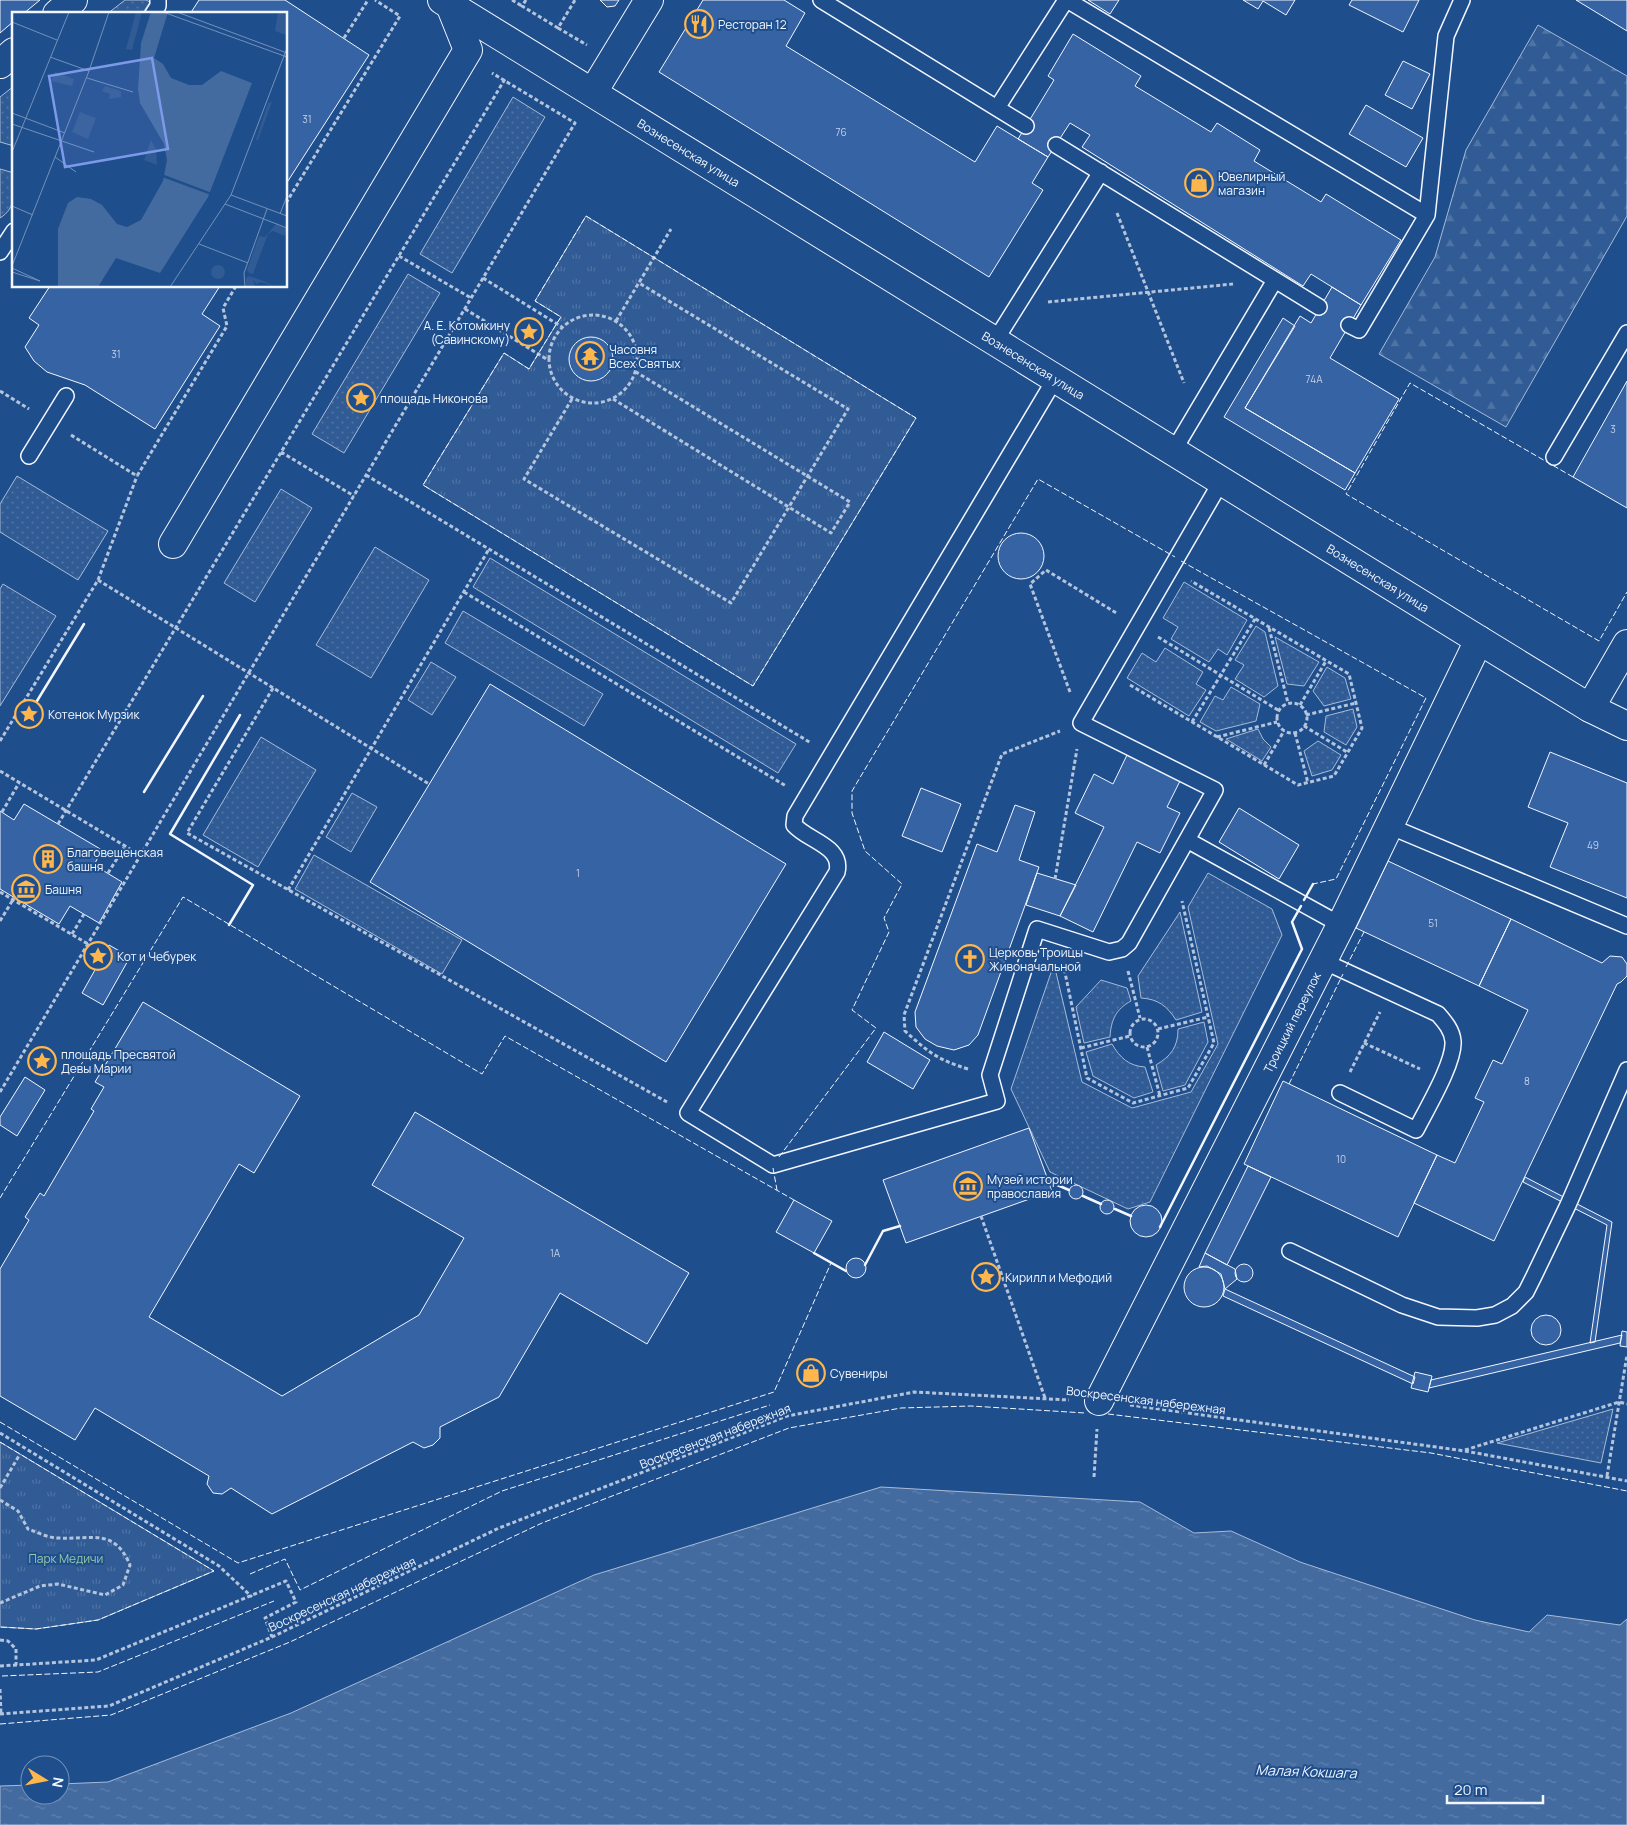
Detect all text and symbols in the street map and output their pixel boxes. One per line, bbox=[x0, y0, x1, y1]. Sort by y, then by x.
restaurant icon: Ресторан 12 bbox=[684, 9, 714, 39]
inset map bbox=[12, 12, 288, 288]
place label: Ресторан 12 bbox=[718, 16, 787, 33]
house number: 31 bbox=[302, 112, 312, 126]
street label: Вознесенская улица bbox=[634, 114, 743, 190]
house number: 76 bbox=[835, 125, 847, 139]
shop icon: Ювелирный магазин bbox=[1184, 168, 1214, 198]
place label: Ювелирный магазин bbox=[1218, 168, 1285, 199]
place label: А. Е. Котомкину (Савинскому) bbox=[424, 317, 511, 348]
place icon: А. Е. Котомкину (Савинскому) bbox=[514, 317, 544, 347]
street label: Вознесенская улица bbox=[979, 327, 1088, 403]
temple icon: Часовня Всех Святых bbox=[575, 341, 605, 371]
place label: Часовня Всех Святых bbox=[609, 341, 681, 372]
house number: 31 bbox=[111, 347, 121, 361]
house number: 74А bbox=[1306, 372, 1323, 386]
place icon: площадь Никонова bbox=[346, 383, 376, 413]
place label: площадь Никонова bbox=[380, 390, 488, 407]
house number: 3 bbox=[1610, 422, 1616, 436]
street label: Вознесенская улица bbox=[1324, 540, 1433, 616]
place icon: Котенок Мурзик bbox=[14, 699, 44, 729]
place label: Котенок Мурзик bbox=[48, 706, 140, 723]
house number: 49 bbox=[1587, 838, 1599, 852]
building icon: Благовещенская башня bbox=[33, 844, 63, 874]
place label: Благовещенская башня bbox=[67, 844, 163, 875]
house number: 1 bbox=[576, 866, 580, 880]
museum icon: Башня bbox=[11, 874, 41, 904]
place label: Башня bbox=[45, 881, 82, 898]
house number: 51 bbox=[1428, 916, 1438, 930]
place icon: Кот и Чебурек bbox=[83, 941, 113, 971]
church icon: Церковь Троицы Живоначальной bbox=[955, 944, 985, 974]
place label: Церковь Троицы Живоначальной bbox=[989, 944, 1083, 975]
place label: Кот и Чебурек bbox=[117, 948, 197, 965]
street label: Троицкий переулок bbox=[1259, 968, 1325, 1075]
place icon: площадь Пресвятой Девы Марии bbox=[27, 1046, 57, 1076]
place label: площадь Пресвятой Девы Марии bbox=[61, 1046, 176, 1077]
house number: 8 bbox=[1524, 1074, 1530, 1088]
house number: 10 bbox=[1336, 1152, 1346, 1166]
museum icon: Музей истории православия bbox=[953, 1171, 983, 1201]
place label: Музей истории православия bbox=[987, 1171, 1073, 1202]
house number: 1А bbox=[550, 1246, 561, 1260]
place icon: Кирилл и Мефодий bbox=[971, 1262, 1001, 1292]
place label: Кирилл и Мефодий bbox=[1005, 1269, 1112, 1286]
shop icon: Сувениры bbox=[796, 1358, 826, 1388]
place label: Сувениры bbox=[830, 1365, 887, 1382]
street label: Воскресенская набережная bbox=[1065, 1382, 1227, 1418]
street label: Воскресенская набережная bbox=[637, 1399, 793, 1473]
park label: Парк Медичи bbox=[29, 1550, 103, 1567]
street label: Воскресенская набережная bbox=[266, 1552, 418, 1636]
north arrow bbox=[20, 1755, 70, 1805]
water label: Малая Кокшага bbox=[1255, 1760, 1358, 1782]
scale bar bbox=[1447, 1772, 1543, 1804]
text: N bbox=[48, 1776, 69, 1789]
text: 20 m bbox=[1454, 1779, 1487, 1800]

